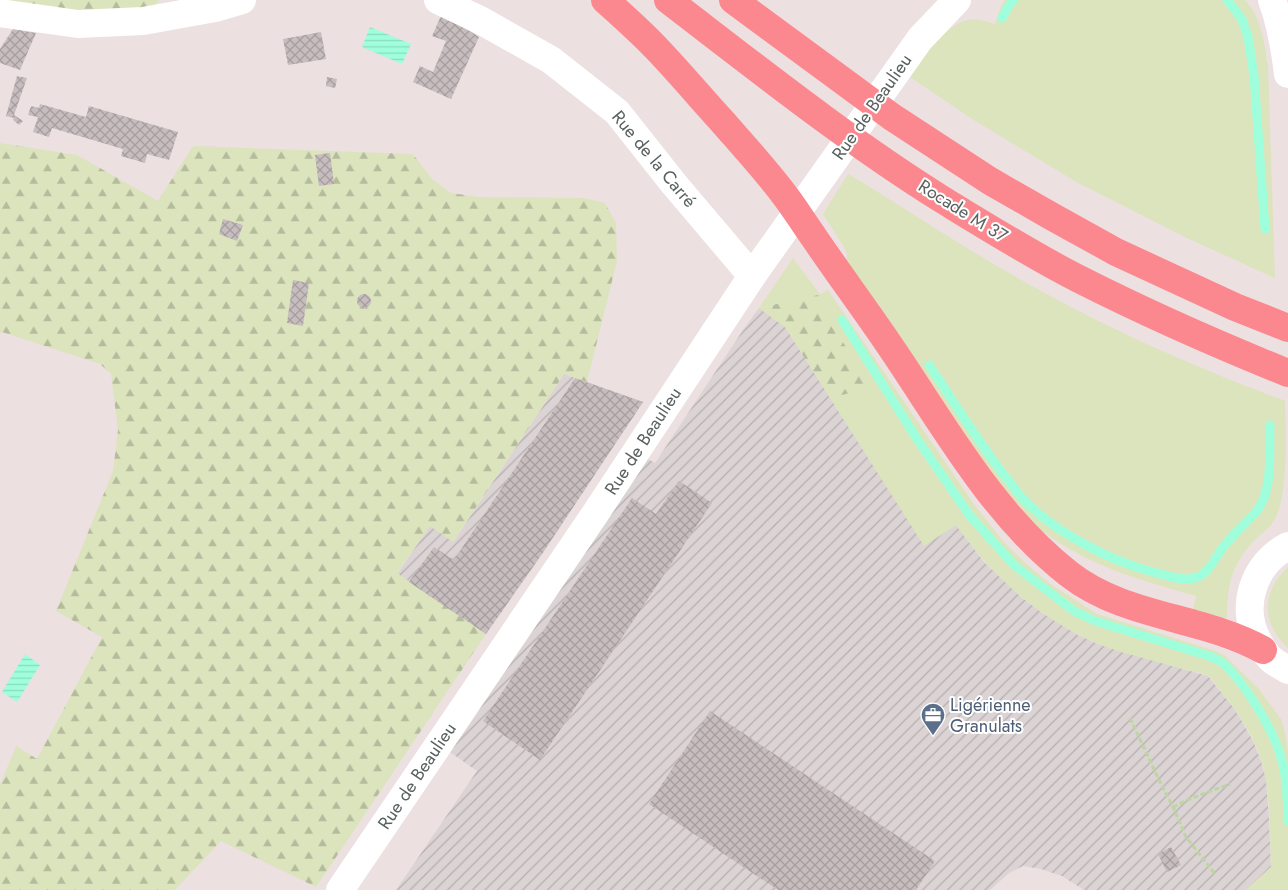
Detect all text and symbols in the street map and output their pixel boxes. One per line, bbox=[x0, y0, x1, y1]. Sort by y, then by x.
street label: Rue de Beaulieu bbox=[826, 49, 918, 165]
street label: Rue de la Carré bbox=[606, 105, 702, 213]
street label: Rocade M 37 bbox=[913, 173, 1013, 249]
street label: Rue de Beaulieu bbox=[598, 382, 688, 500]
place label: Ligérienne Granulats bbox=[950, 692, 1031, 739]
office icon: Ligérienne Granulats bbox=[920, 702, 946, 736]
street label: Rue de Beaulieu bbox=[372, 717, 462, 835]

